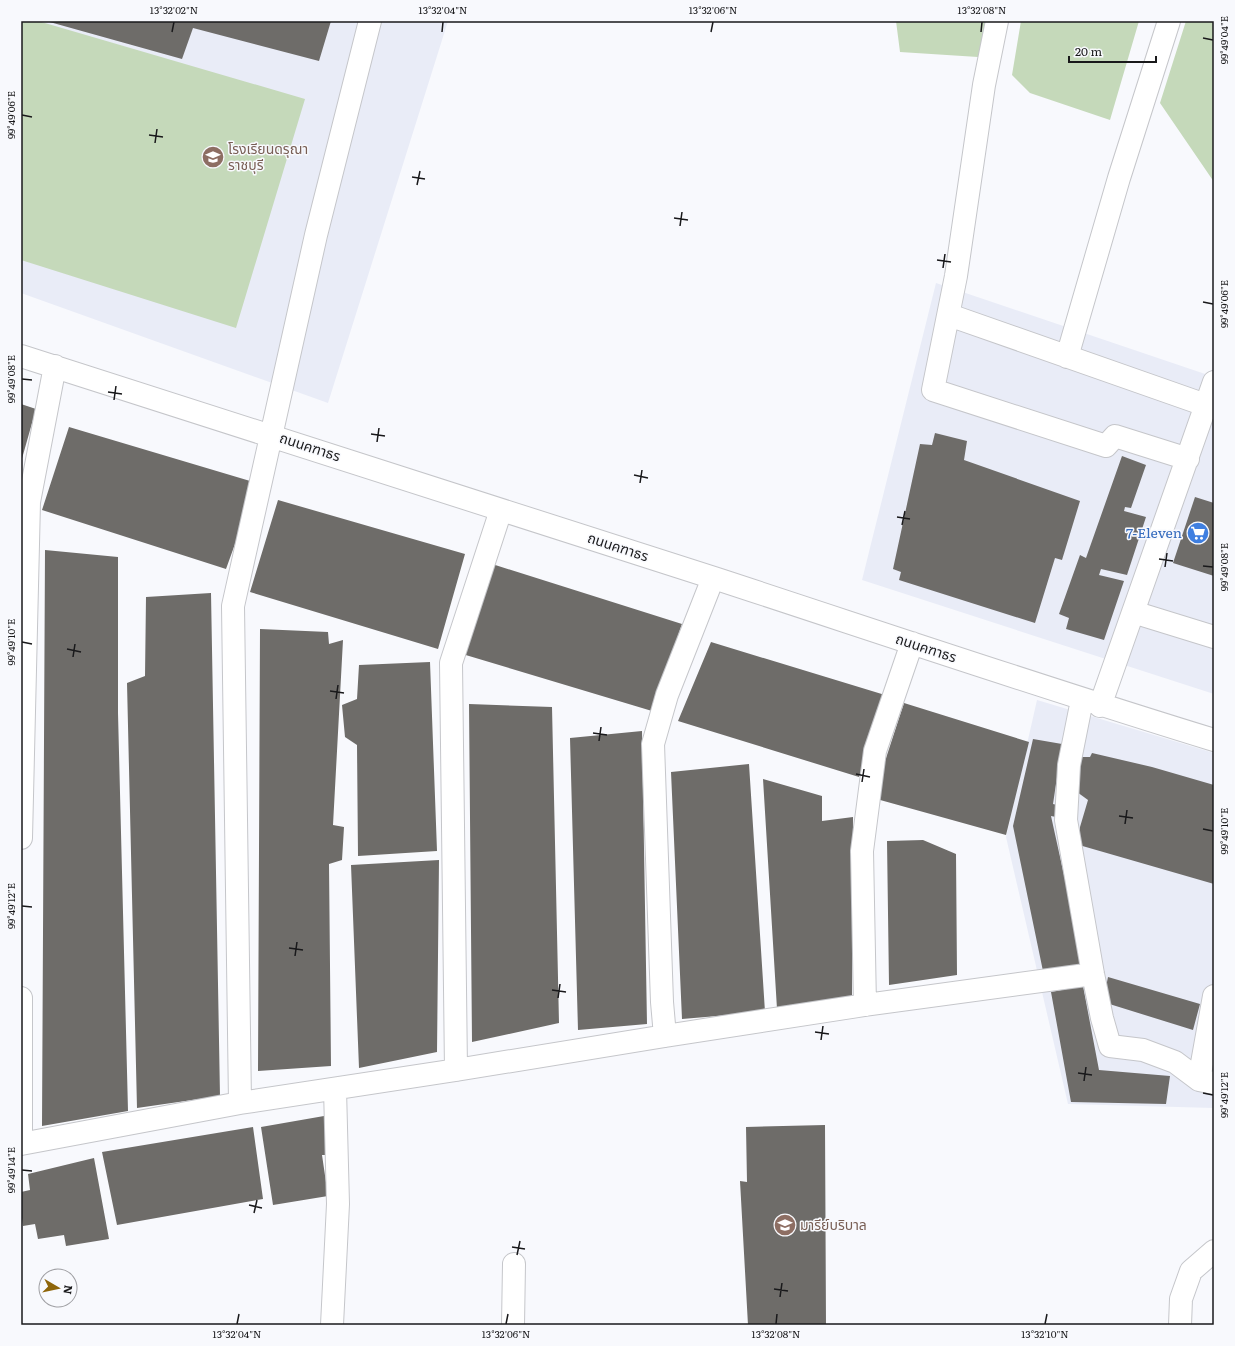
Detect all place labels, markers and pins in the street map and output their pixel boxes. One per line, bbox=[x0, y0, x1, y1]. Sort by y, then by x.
place label: โรงเรียนดรุณา ราชบุรี bbox=[228, 138, 308, 174]
school or university icon: โรงเรียนดรุณา ราชบุรี bbox=[200, 144, 226, 170]
supermarket icon: 7-Eleven bbox=[1185, 520, 1211, 546]
place label: 7-Eleven bbox=[1126, 522, 1182, 542]
school or university icon: มารีย์บริบาล bbox=[772, 1212, 798, 1238]
place label: มารีย์บริบาล bbox=[800, 1214, 867, 1234]

